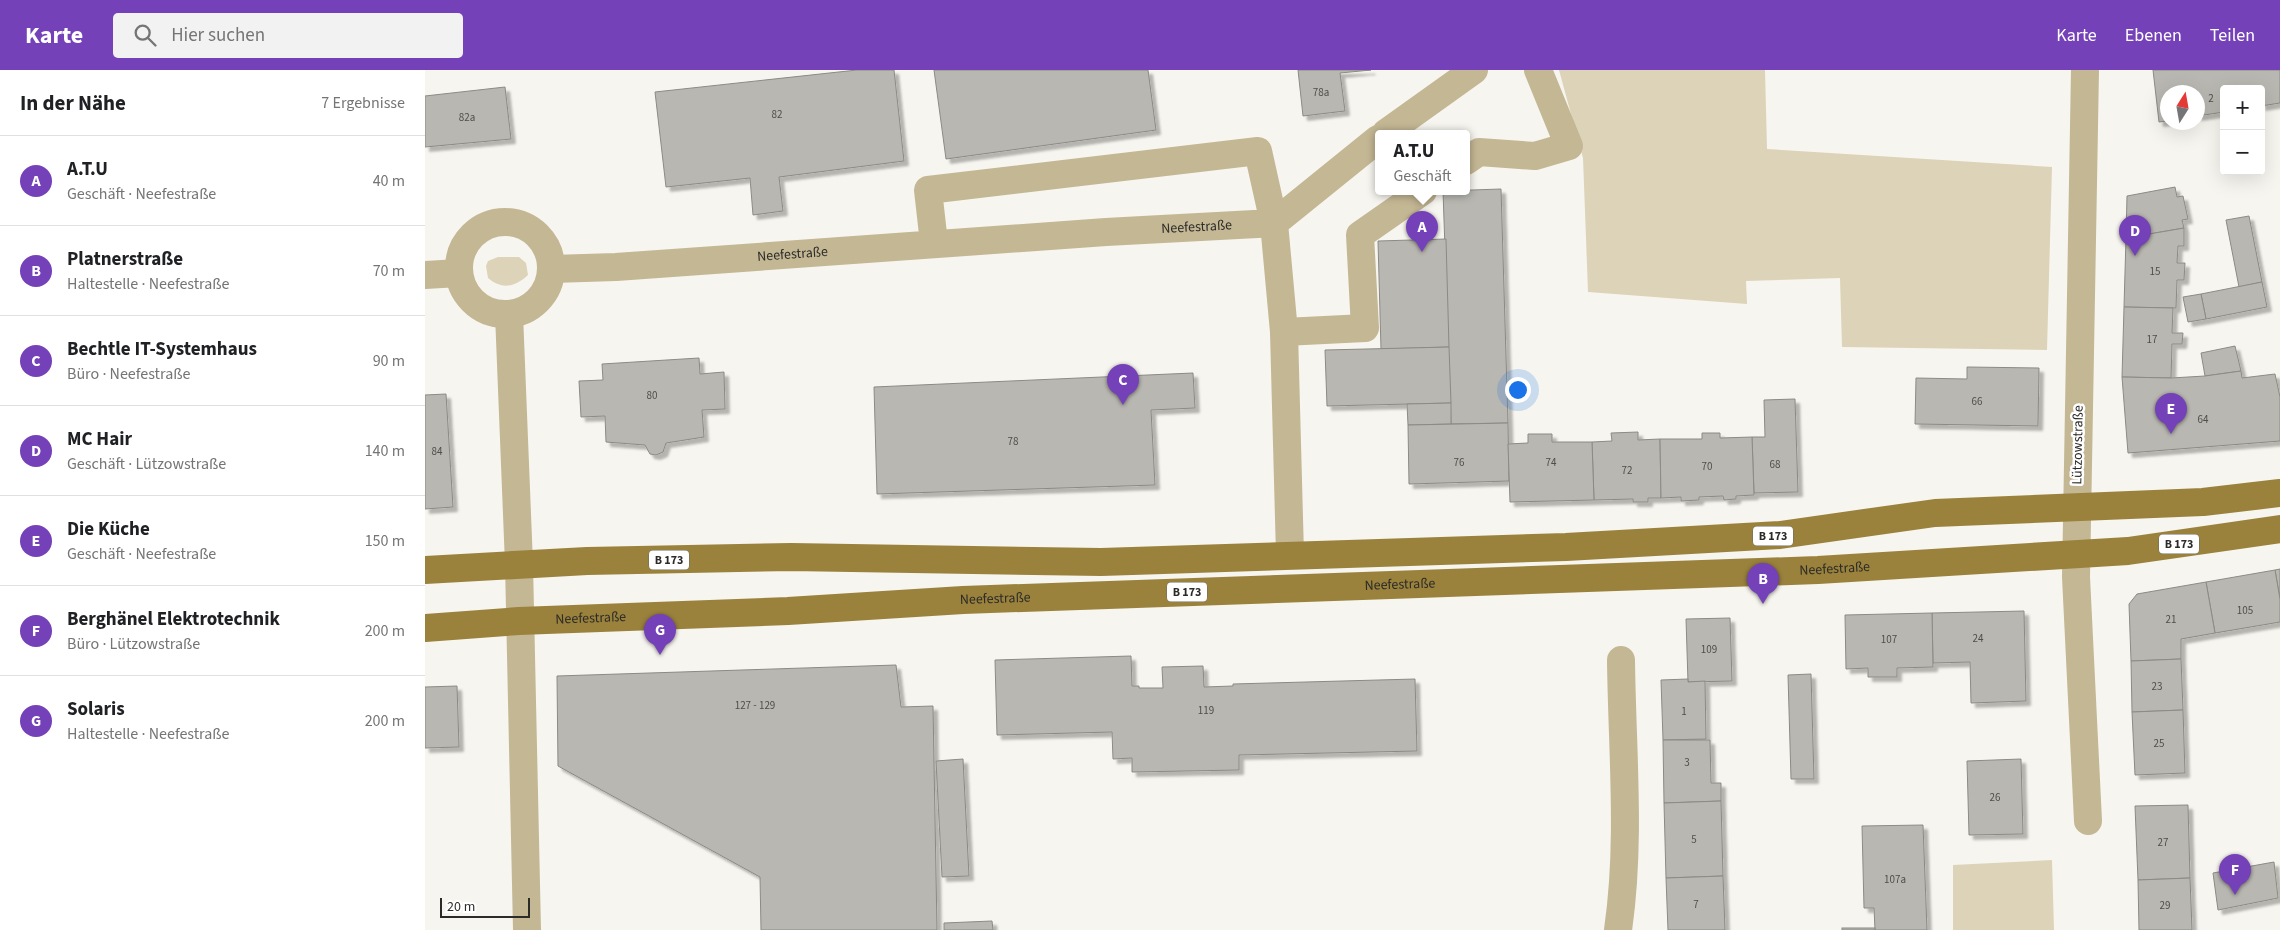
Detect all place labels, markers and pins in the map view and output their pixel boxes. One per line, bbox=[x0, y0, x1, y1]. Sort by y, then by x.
pin: A bbox=[1406, 211, 1438, 252]
pin: D bbox=[2119, 215, 2151, 256]
pin: C bbox=[1107, 364, 1139, 405]
pin: E bbox=[2155, 393, 2187, 434]
pin: B bbox=[1747, 563, 1779, 604]
pin: G bbox=[644, 614, 676, 655]
pin: F bbox=[2219, 854, 2251, 895]

